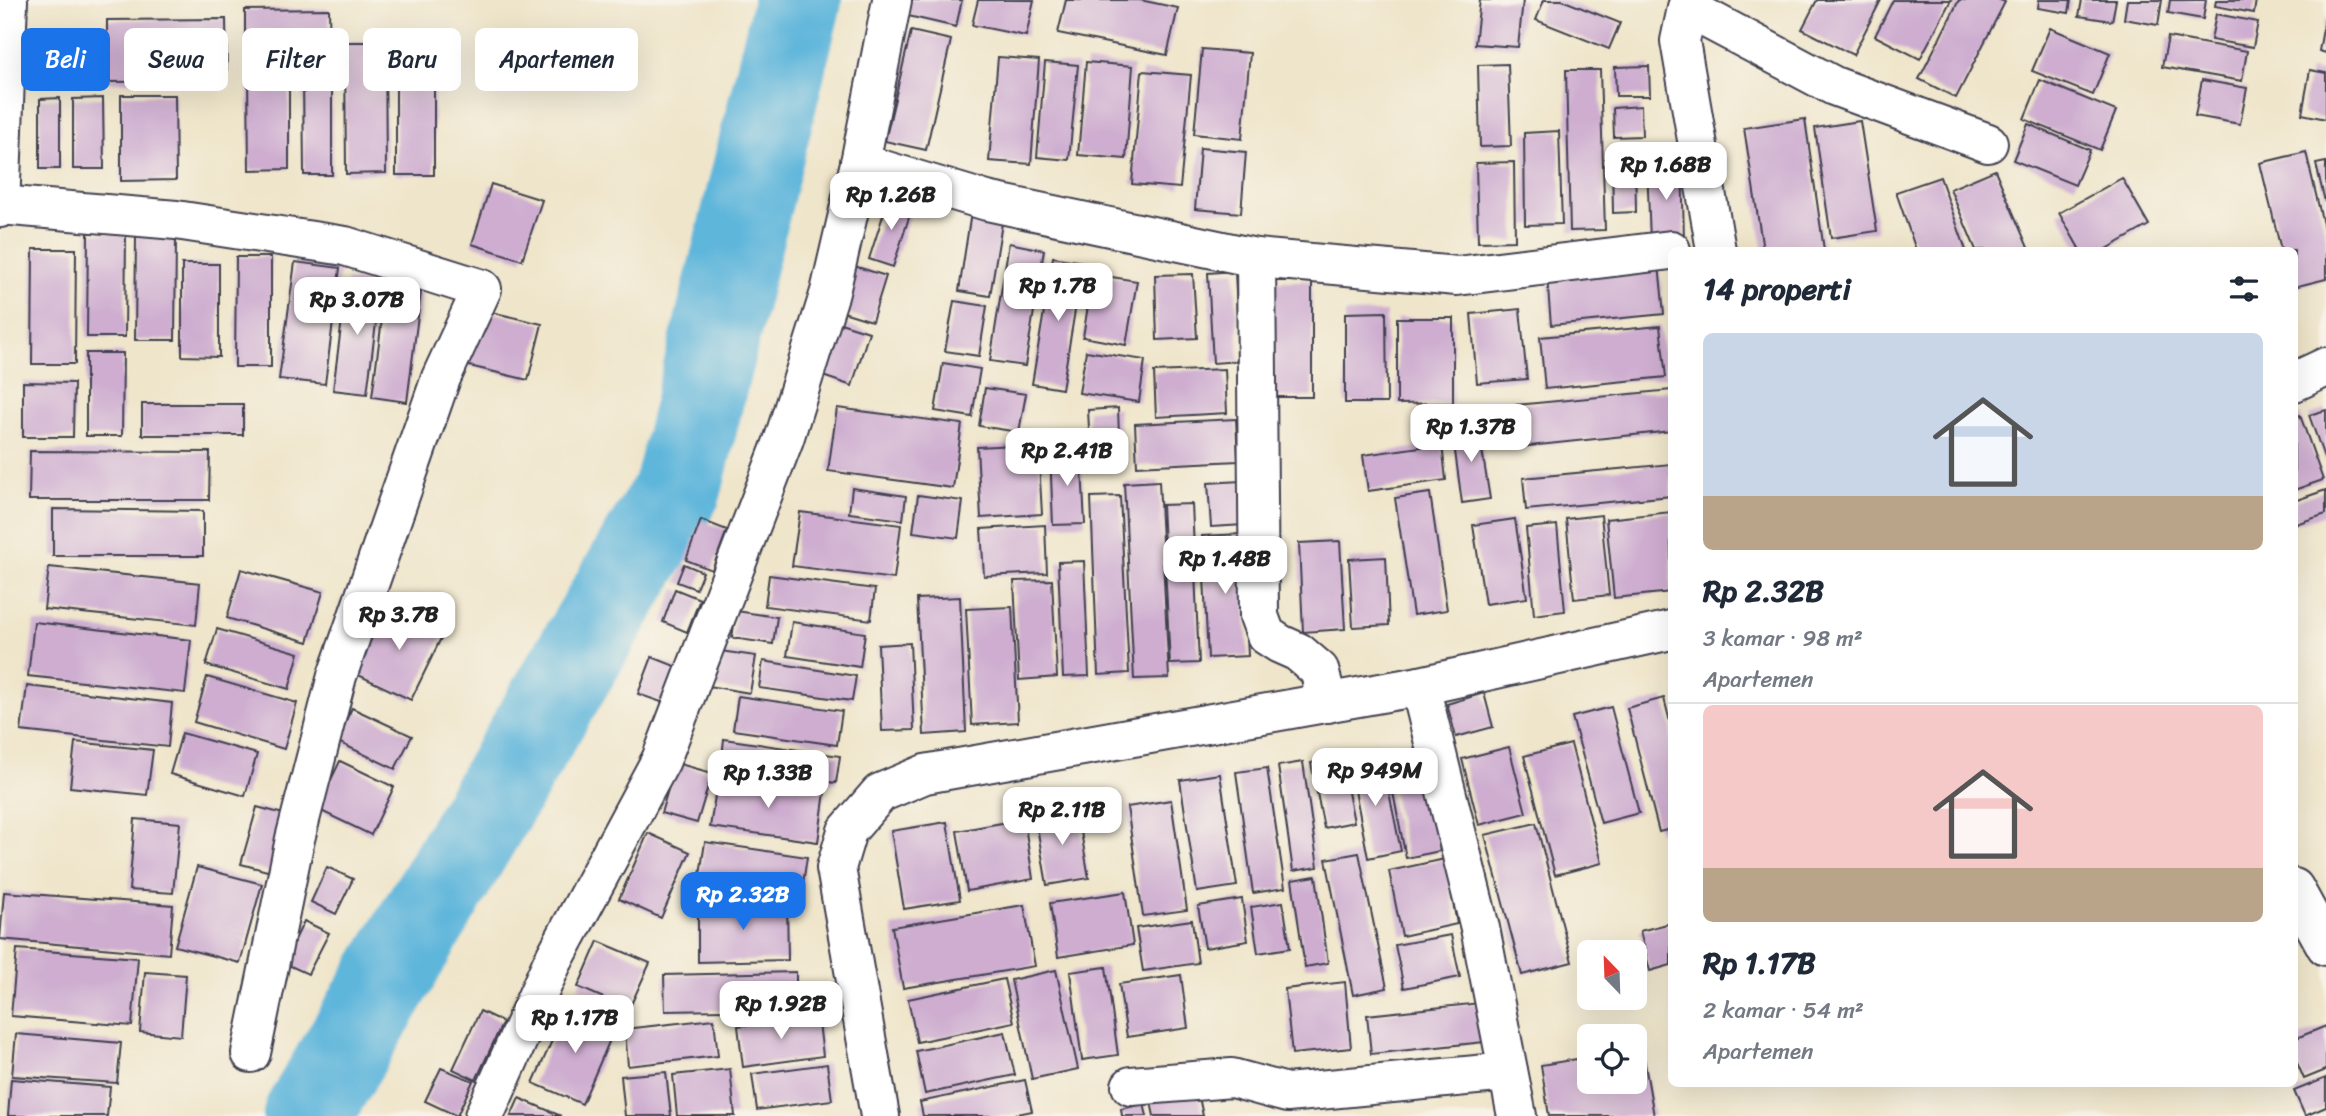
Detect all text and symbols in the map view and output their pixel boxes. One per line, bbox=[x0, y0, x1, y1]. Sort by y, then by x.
chip: Beli bbox=[21, 28, 110, 91]
chip: Sewa bbox=[124, 28, 228, 91]
chip: Filter bbox=[242, 28, 349, 91]
chip: Baru bbox=[363, 28, 461, 91]
chip: Apartemen bbox=[475, 28, 638, 91]
pin: Rp 1.68B bbox=[1594, 142, 1738, 202]
text: Rp 1.68B bbox=[1621, 144, 1711, 185]
pin: Rp 1.26B bbox=[819, 173, 963, 232]
text: Rp 1.26B bbox=[846, 174, 936, 215]
text: 14 properti bbox=[1703, 262, 1851, 316]
pin: Rp 1.7B bbox=[993, 264, 1123, 323]
text: Rp 1.7B bbox=[1020, 265, 1096, 306]
icon: filters bbox=[2225, 270, 2263, 308]
pin: Rp 3.07B bbox=[285, 278, 429, 337]
text: Rp 3.07B bbox=[310, 279, 404, 320]
icon: home bbox=[1920, 379, 2046, 505]
pin: Rp 1.37B bbox=[1399, 405, 1543, 464]
text: Rp 1.37B bbox=[1426, 406, 1516, 447]
pin: Rp 2.41B bbox=[995, 428, 1139, 488]
text: Rp 2.41B bbox=[1021, 430, 1113, 471]
pin: Rp 1.48B bbox=[1153, 536, 1297, 596]
text: Rp 1.48B bbox=[1179, 538, 1271, 579]
text: Rp 2.32B bbox=[1703, 564, 1824, 618]
pin: Rp 3.7B bbox=[334, 592, 464, 652]
text: Rp 3.7B bbox=[359, 594, 439, 635]
text: 3 kamar · 98 m² bbox=[1703, 618, 1863, 659]
text: Apartemen bbox=[1703, 659, 1813, 700]
pin: Rp 949M bbox=[1310, 748, 1440, 808]
pin: Rp 1.33B bbox=[696, 750, 840, 810]
text: Rp 949M bbox=[1328, 750, 1422, 791]
icon: home bbox=[1920, 751, 2046, 877]
text: Rp 1.33B bbox=[724, 752, 812, 793]
pin: Rp 2.11B bbox=[990, 788, 1134, 847]
text: Rp 2.11B bbox=[1019, 789, 1105, 830]
pin: Rp 2.32B bbox=[671, 872, 815, 932]
text: Rp 2.32B bbox=[697, 874, 789, 915]
text: Rp 1.17B bbox=[1703, 936, 1816, 990]
north arrow bbox=[1577, 940, 1647, 1010]
map controls bbox=[1577, 940, 1647, 1094]
pin: Rp 1.92B bbox=[709, 982, 853, 1041]
text: Rp 1.92B bbox=[736, 983, 826, 1024]
text: 2 kamar · 54 m² bbox=[1703, 990, 1864, 1031]
pin: Rp 1.17B bbox=[503, 996, 647, 1055]
text: Rp 1.17B bbox=[532, 997, 618, 1038]
button: locate bbox=[1577, 1024, 1647, 1094]
text: Apartemen bbox=[1703, 1031, 1813, 1072]

